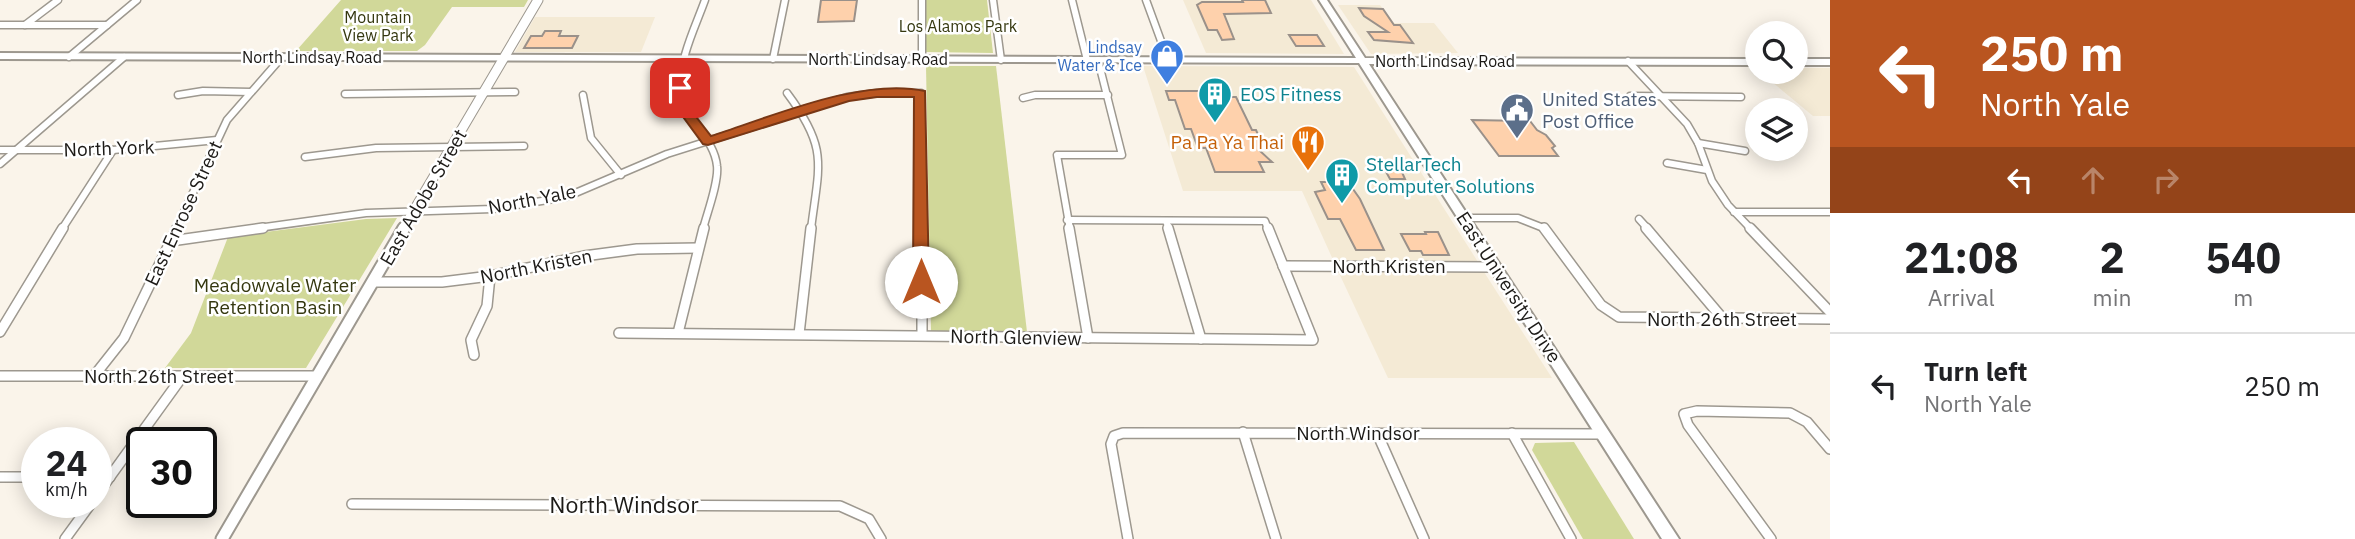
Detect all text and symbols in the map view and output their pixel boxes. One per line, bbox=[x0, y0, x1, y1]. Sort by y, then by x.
park label: Mountain View Park bbox=[343, 7, 414, 45]
park label: Los Alamos Park bbox=[899, 16, 1018, 36]
map controls bbox=[1745, 21, 1808, 161]
button: search bbox=[1745, 21, 1808, 84]
text: 250 m bbox=[1980, 21, 2124, 84]
icon: left bbox=[1865, 28, 1956, 119]
place label: Lindsay Water & Ice bbox=[1057, 37, 1142, 75]
shop icon: Lindsay Water & Ice bbox=[1148, 37, 1186, 86]
street label: North Lindsay Road bbox=[242, 47, 382, 67]
street label: North Lindsay Road bbox=[808, 49, 948, 69]
street label: North Lindsay Road bbox=[1375, 51, 1515, 71]
pin bbox=[650, 58, 710, 118]
icon: arrive bbox=[661, 69, 699, 107]
building icon: EOS Fitness bbox=[1196, 75, 1234, 124]
place label: EOS Fitness bbox=[1240, 82, 1342, 106]
text: North Yale bbox=[1980, 83, 2130, 125]
place label: United States Post Office bbox=[1542, 87, 1657, 133]
public building icon: United States Post Office bbox=[1498, 91, 1536, 140]
button: layers bbox=[1745, 98, 1808, 161]
restaurant icon: Pa Pa Ya Thai bbox=[1289, 123, 1327, 172]
street label: East Adobe Street bbox=[374, 125, 472, 269]
place label: Pa Pa Ya Thai bbox=[1171, 130, 1284, 154]
street label: North York bbox=[63, 134, 155, 162]
street label: East Enrose Street bbox=[139, 137, 227, 289]
place label: StellarTech Computer Solutions bbox=[1366, 152, 1535, 198]
building icon: StellarTech Computer Solutions bbox=[1323, 156, 1361, 205]
icon: left bbox=[2001, 161, 2039, 199]
icon: ahead bbox=[2074, 161, 2112, 199]
icon: right bbox=[2147, 161, 2185, 199]
street label: North Yale bbox=[486, 179, 578, 219]
street label: East University Drive bbox=[1451, 207, 1567, 367]
text: 21:08 bbox=[1904, 230, 2019, 285]
text: 2 bbox=[2099, 230, 2125, 285]
text: 540 bbox=[2205, 230, 2281, 285]
street label: North Kristen bbox=[478, 243, 594, 289]
position arrow bbox=[884, 245, 958, 319]
street label: North Kristen bbox=[1332, 254, 1446, 278]
park label: Meadowvale Water Retention Basin bbox=[194, 273, 356, 319]
text: Arrival bbox=[1928, 282, 1995, 312]
text: min bbox=[2093, 282, 2131, 312]
text: m bbox=[2233, 282, 2253, 312]
street label: North 26th Street bbox=[1647, 307, 1797, 331]
street label: North Glenview bbox=[950, 324, 1082, 350]
text: Turn left bbox=[1924, 354, 2027, 388]
street label: North 26th Street bbox=[84, 364, 234, 388]
icon: left bbox=[1865, 367, 1903, 405]
text: 250 m bbox=[2244, 369, 2320, 403]
text: North Yale bbox=[1924, 388, 2032, 418]
street label: North Windsor bbox=[1296, 421, 1420, 445]
speed limit sign: 30 bbox=[126, 427, 217, 518]
text: 24 bbox=[45, 440, 88, 486]
text: km/h bbox=[45, 478, 88, 501]
street label: North Windsor bbox=[549, 489, 699, 519]

